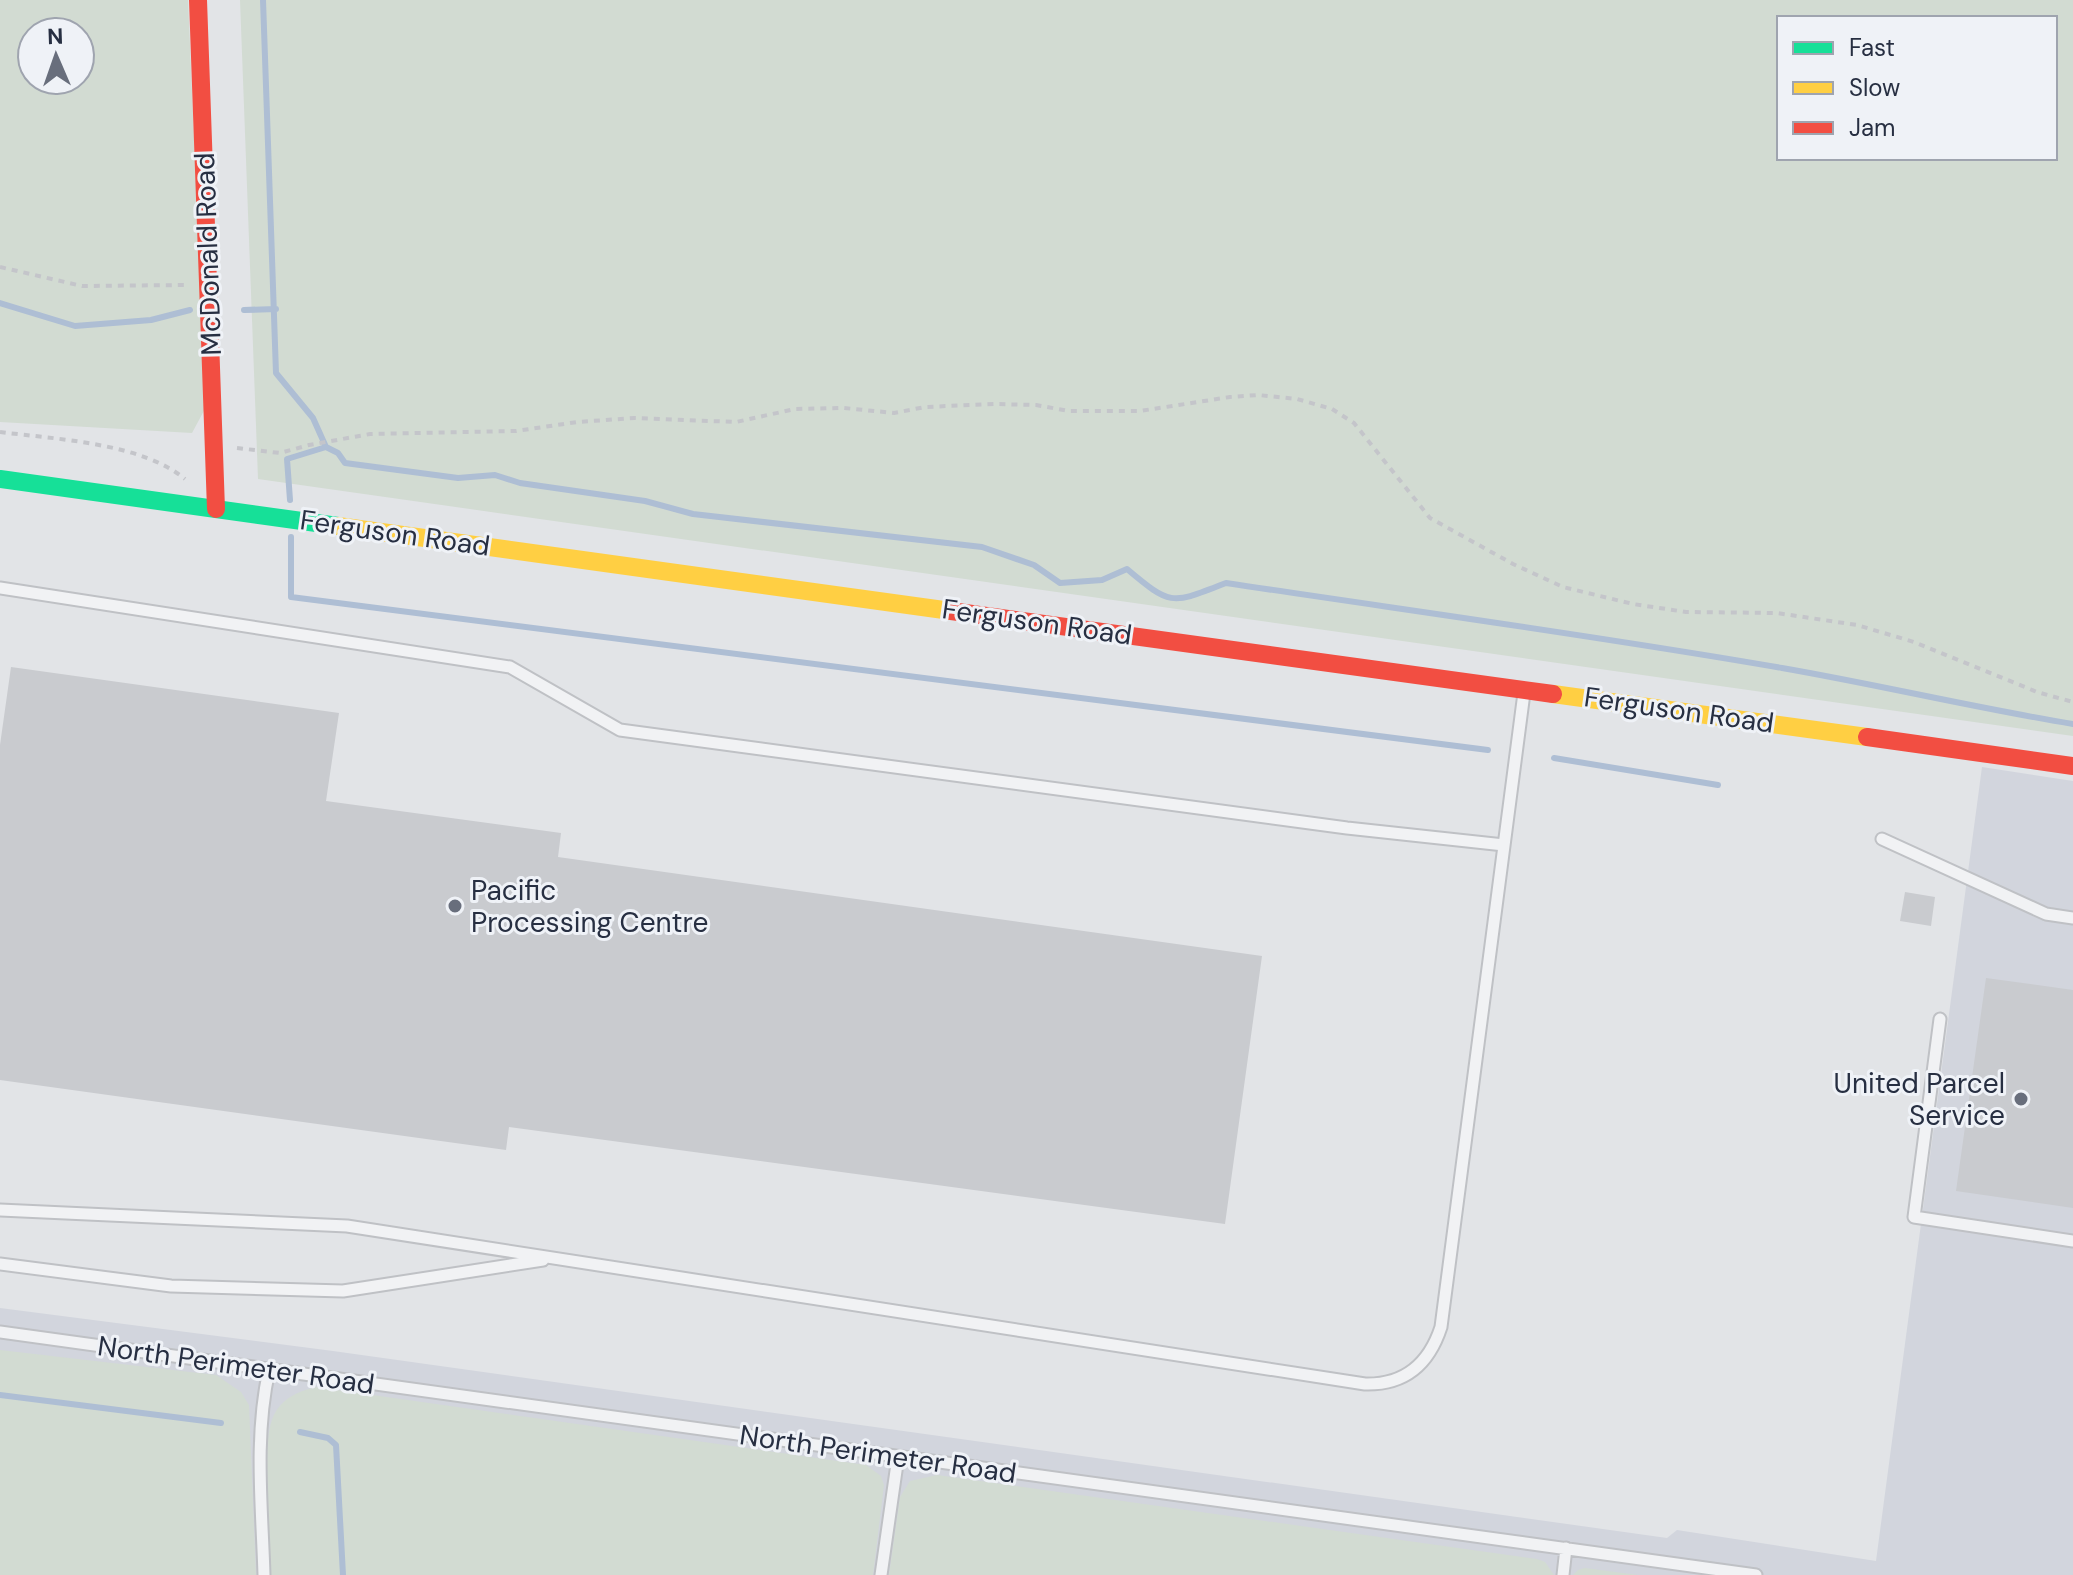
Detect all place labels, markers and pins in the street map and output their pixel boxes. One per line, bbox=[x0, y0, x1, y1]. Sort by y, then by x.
place label: Pacific Processing Centre bbox=[471, 872, 708, 941]
marker: Pacific Processing Centre bbox=[446, 897, 464, 915]
place label: United Parcel Service bbox=[1834, 1065, 2005, 1134]
marker: United Parcel Service bbox=[2012, 1090, 2030, 1108]

